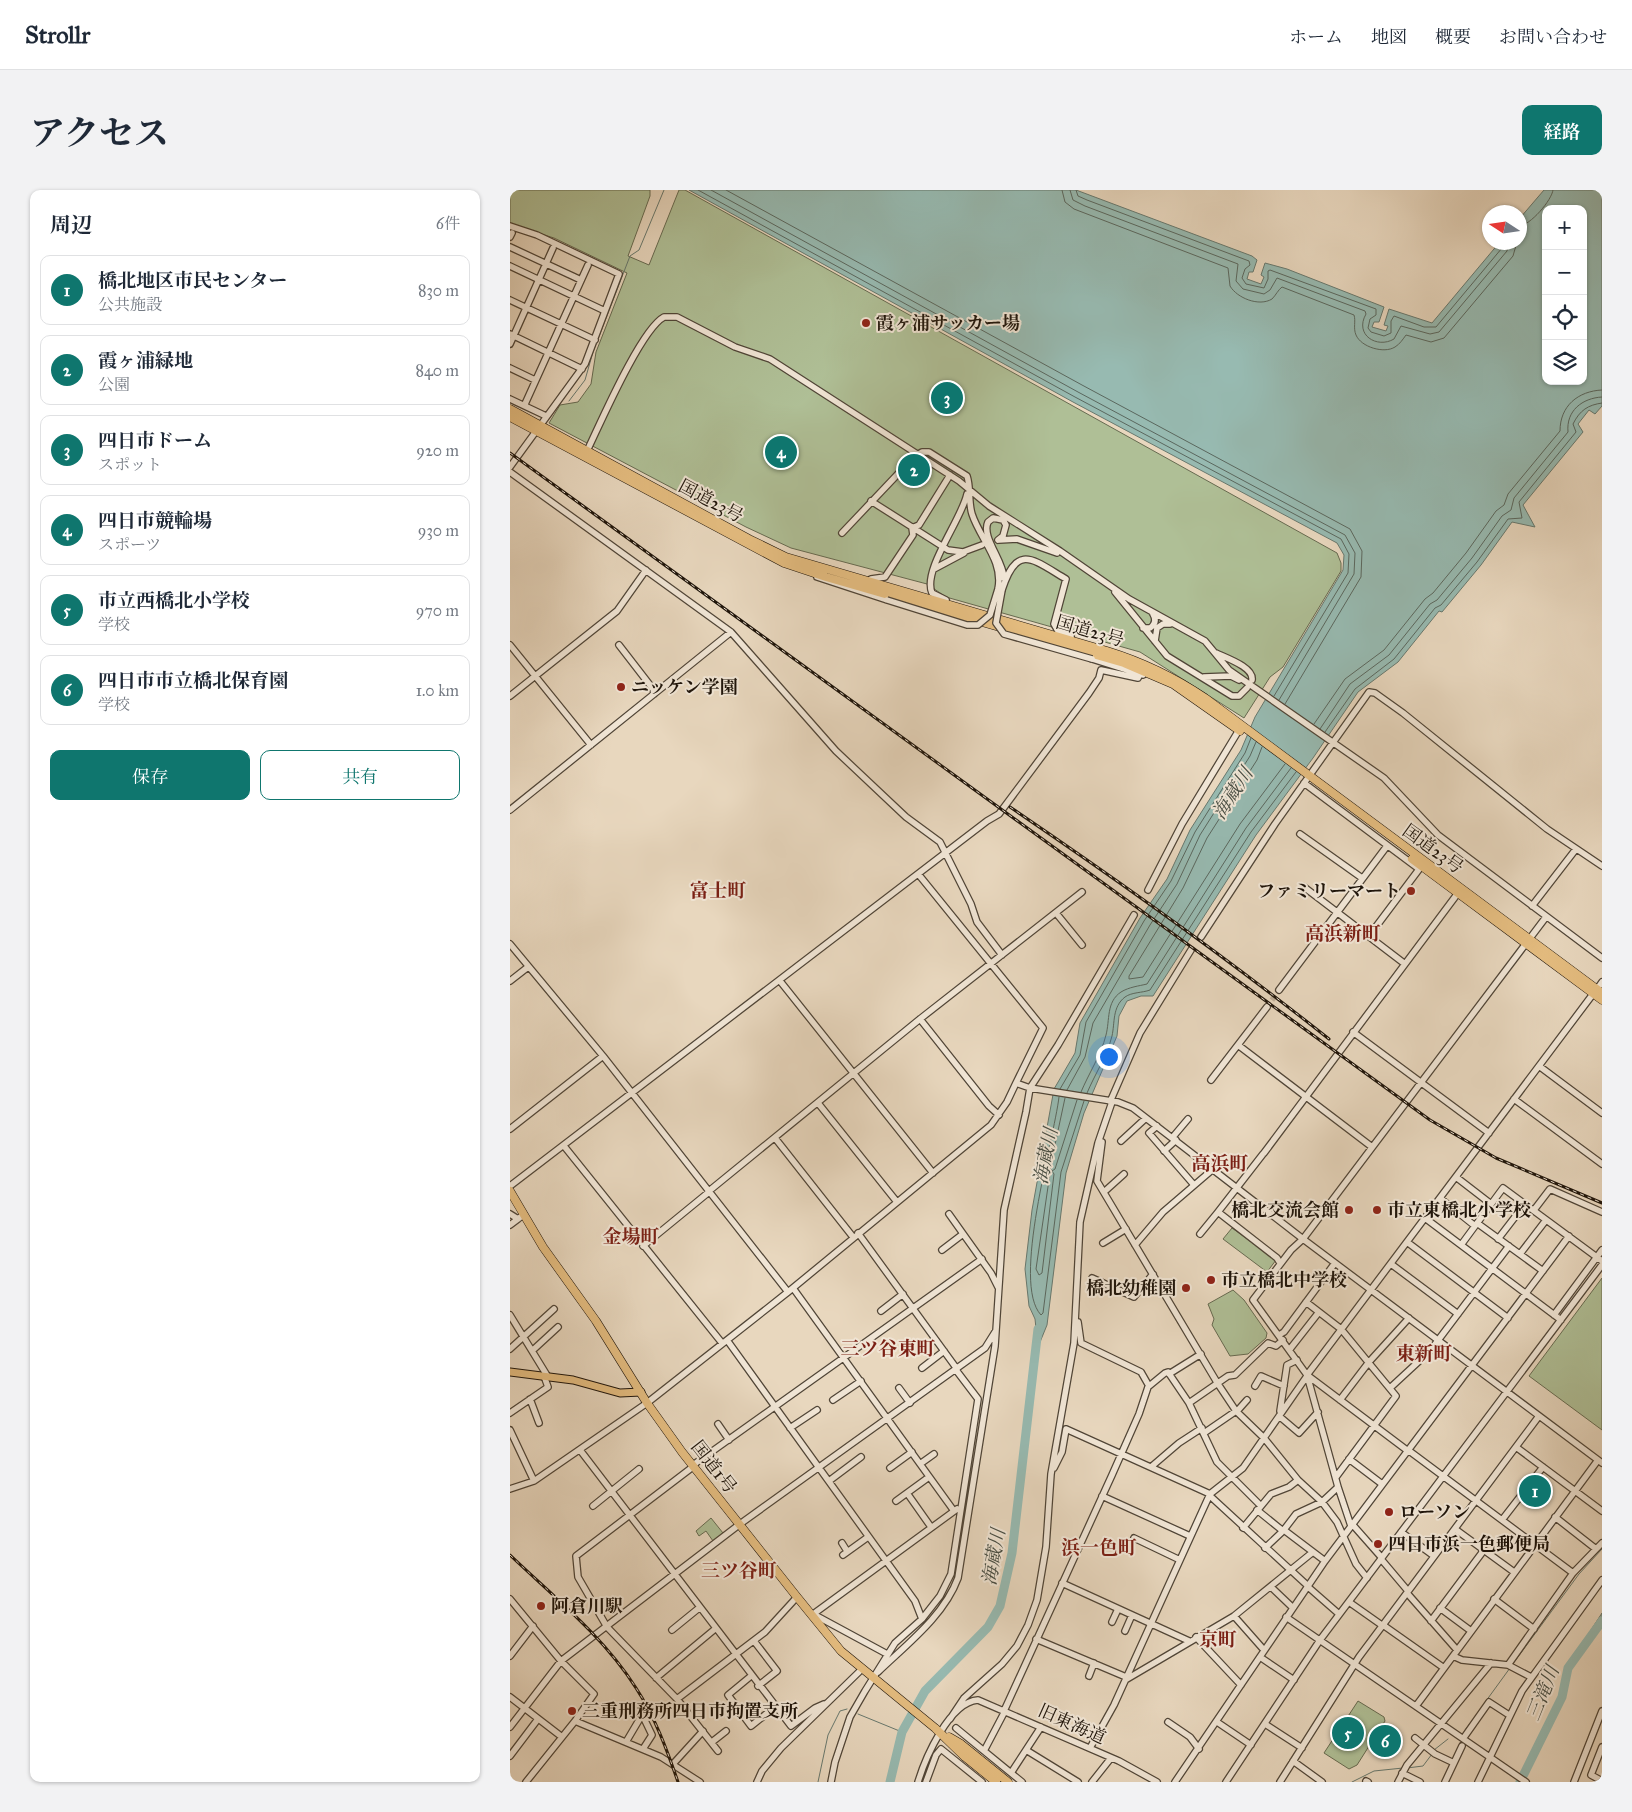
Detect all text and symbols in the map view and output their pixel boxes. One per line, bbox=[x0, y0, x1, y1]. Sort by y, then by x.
text: Strollr bbox=[25, 20, 90, 50]
text: ホーム bbox=[1289, 26, 1343, 48]
text: 地図 bbox=[1371, 26, 1407, 48]
text: 概要 bbox=[1435, 26, 1471, 48]
text: お問い合わせ bbox=[1499, 26, 1607, 48]
button: 経路 bbox=[1522, 105, 1602, 155]
text: アクセス bbox=[30, 112, 169, 155]
north arrow bbox=[1482, 205, 1527, 250]
map controls bbox=[1542, 205, 1587, 385]
button: + bbox=[1542, 205, 1587, 250]
text: 周辺 bbox=[50, 212, 92, 238]
text: 6件 bbox=[436, 214, 460, 233]
button: − bbox=[1542, 250, 1587, 295]
text: 橋北地区市民センター bbox=[98, 269, 287, 292]
text: 1 bbox=[64, 281, 70, 300]
text: 830 m bbox=[418, 281, 459, 300]
text: 公共施設 bbox=[98, 295, 162, 314]
button: locate bbox=[1542, 295, 1587, 340]
place label: 霞ヶ浦サッカー場 bbox=[876, 312, 1020, 334]
marker: 霞ヶ浦サッカー場 bbox=[860, 317, 872, 329]
button: layers bbox=[1542, 340, 1587, 385]
text: 霞ヶ浦緑地 bbox=[98, 349, 193, 372]
text: 2 bbox=[63, 361, 71, 380]
text: 840 m bbox=[415, 361, 459, 380]
text: 公園 bbox=[98, 375, 130, 394]
pin: 3 bbox=[931, 379, 963, 417]
text: 四日市ドーム bbox=[98, 429, 212, 452]
pin: 4 bbox=[765, 433, 797, 471]
text: 3 bbox=[64, 441, 70, 460]
text: 920 m bbox=[416, 441, 459, 460]
pin: 2 bbox=[898, 451, 930, 489]
text: スポット bbox=[98, 455, 162, 474]
street label: 国道23号 bbox=[675, 475, 747, 527]
text: 四日市競輪場 bbox=[98, 509, 212, 532]
text: 4 bbox=[63, 521, 71, 540]
text: 930 m bbox=[418, 521, 459, 540]
text: スポーツ bbox=[98, 535, 161, 554]
text: 市立西橋北小学校 bbox=[98, 589, 250, 612]
text: 5 bbox=[63, 601, 71, 620]
text: 970 m bbox=[416, 601, 459, 620]
street label: 国道23号 bbox=[1053, 611, 1127, 651]
text: 学校 bbox=[98, 615, 130, 634]
text: 四日市市立橋北保育園 bbox=[98, 669, 288, 692]
place label: ニッケン学園 bbox=[631, 676, 737, 698]
text: 6 bbox=[63, 681, 71, 700]
text: 1.0 km bbox=[416, 681, 459, 700]
marker: ニッケン学園 bbox=[615, 681, 627, 693]
text: 学校 bbox=[98, 695, 130, 714]
button: 保存 bbox=[50, 750, 250, 800]
button: 共有 bbox=[260, 750, 460, 800]
water label: 海蔵川 bbox=[1207, 761, 1259, 823]
street label: 国道23号 bbox=[1398, 820, 1468, 878]
district label: 富士町 bbox=[689, 879, 747, 902]
place label: ファミリーマート bbox=[1257, 880, 1401, 902]
marker: ファミリーマート bbox=[1405, 885, 1417, 897]
district label: 高浜新町 bbox=[1305, 922, 1381, 945]
your location bbox=[1096, 1044, 1122, 1070]
water label: 海蔵川 bbox=[1029, 1124, 1063, 1186]
district label: 高浜町 bbox=[1191, 1152, 1249, 1175]
place label: 橋北交流会館 bbox=[1231, 1199, 1339, 1221]
place label: 市立東橋北小学校 bbox=[1387, 1199, 1531, 1221]
marker: 橋北交流会館 bbox=[1343, 1204, 1355, 1216]
marker: 市立東橋北小学校 bbox=[1371, 1204, 1383, 1216]
district label: 金場町 bbox=[602, 1225, 660, 1248]
place label: 市立橋北中学校 bbox=[1221, 1269, 1347, 1291]
marker: 市立橋北中学校 bbox=[1205, 1274, 1217, 1286]
place label: 橋北幼稚園 bbox=[1086, 1277, 1176, 1299]
marker: 橋北幼稚園 bbox=[1180, 1282, 1192, 1294]
district label: 三ツ谷東町 bbox=[840, 1337, 936, 1360]
district label: 東新町 bbox=[1395, 1342, 1453, 1365]
street label: 国道1号 bbox=[687, 1436, 741, 1498]
pin: 1 bbox=[1519, 1472, 1551, 1510]
place label: ローソン bbox=[1399, 1501, 1470, 1523]
marker: ローソン bbox=[1383, 1506, 1395, 1518]
water label: 海蔵川 bbox=[977, 1525, 1010, 1587]
place label: 四日市浜一色郵便局 bbox=[1388, 1533, 1550, 1555]
district label: 浜一色町 bbox=[1061, 1536, 1137, 1559]
marker: 四日市浜一色郵便局 bbox=[1372, 1538, 1384, 1550]
district label: 三ツ谷町 bbox=[701, 1559, 777, 1582]
place label: 阿倉川駅 bbox=[551, 1595, 623, 1617]
marker: 阿倉川駅 bbox=[535, 1600, 547, 1612]
district label: 京町 bbox=[1199, 1628, 1237, 1651]
water label: 三滝川 bbox=[1521, 1661, 1565, 1724]
street label: 旧東海道 bbox=[1035, 1699, 1109, 1749]
place label: 三重刑務所四日市拘置支所 bbox=[582, 1700, 798, 1722]
marker: 三重刑務所四日市拘置支所 bbox=[566, 1705, 578, 1717]
pin: 5 bbox=[1332, 1714, 1364, 1752]
pin: 6 bbox=[1369, 1722, 1401, 1760]

